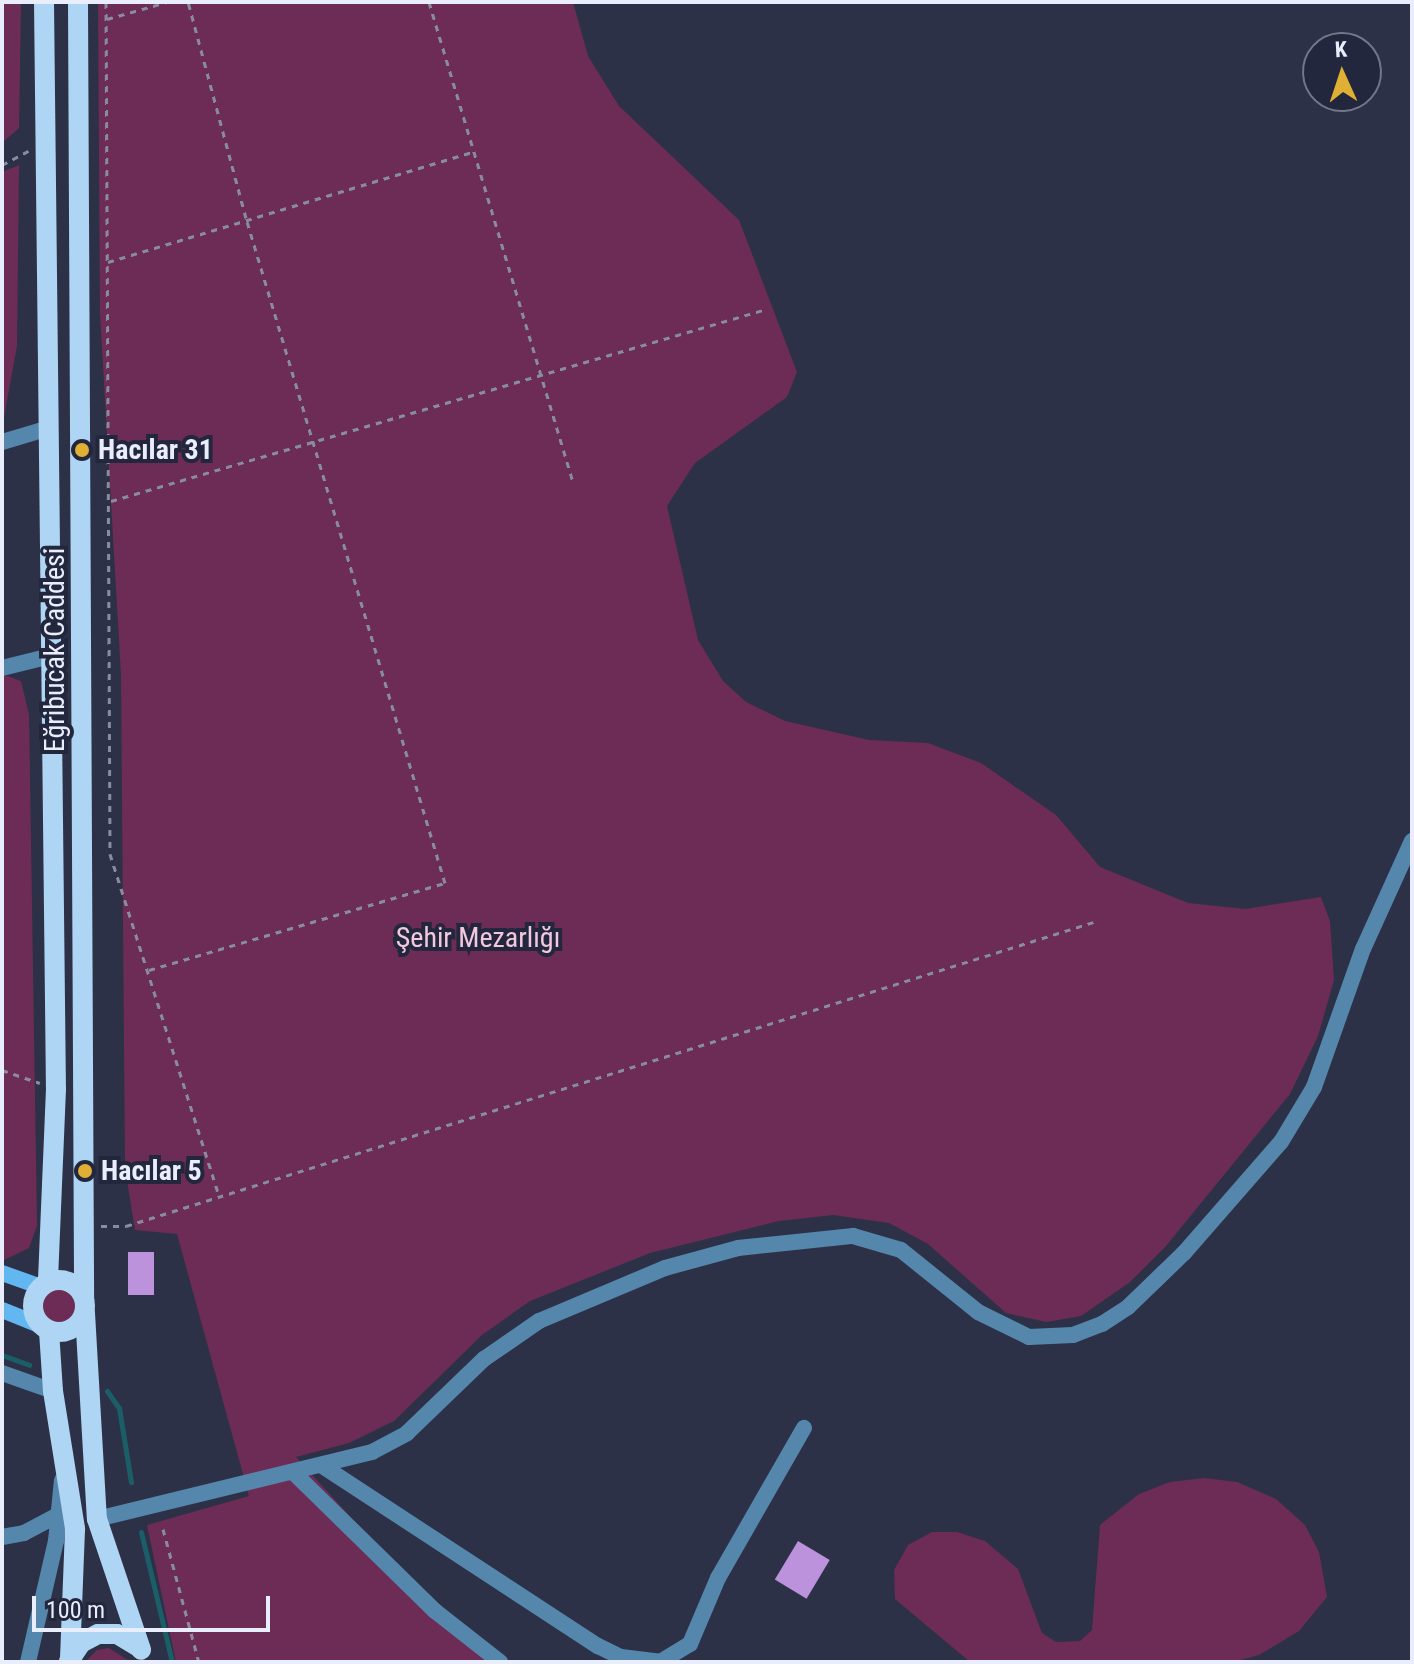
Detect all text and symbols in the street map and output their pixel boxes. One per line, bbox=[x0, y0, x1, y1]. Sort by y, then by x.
north arrow bbox=[1302, 32, 1382, 112]
text: K bbox=[1334, 37, 1348, 62]
place label: Hacılar 31 bbox=[98, 433, 213, 467]
marker: Hacılar 31 bbox=[73, 441, 91, 459]
street label: Eğribucak Caddesi bbox=[38, 548, 72, 752]
park label: Şehir Mezarlığı bbox=[396, 921, 560, 955]
place label: Hacılar 5 bbox=[101, 1154, 202, 1188]
marker: Hacılar 5 bbox=[76, 1162, 94, 1180]
scale bar bbox=[36, 1580, 274, 1630]
text: 100 m bbox=[46, 1596, 105, 1624]

